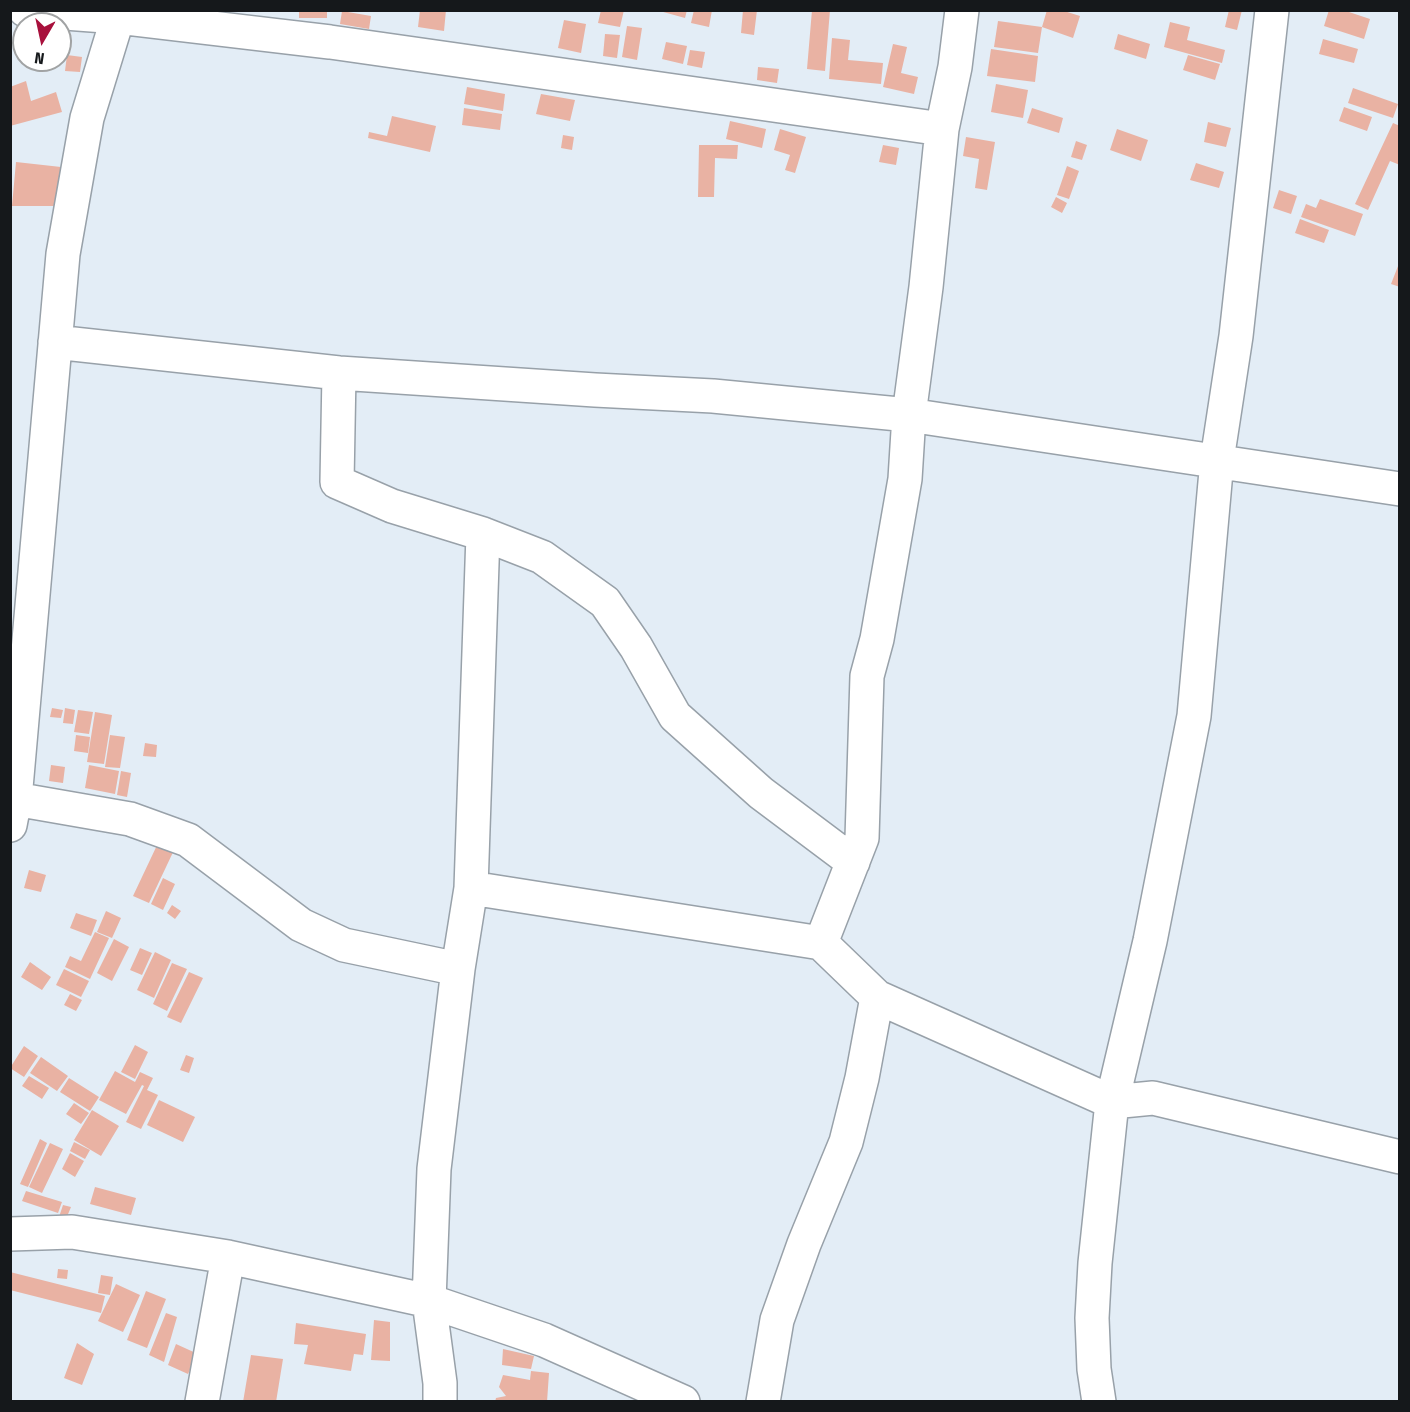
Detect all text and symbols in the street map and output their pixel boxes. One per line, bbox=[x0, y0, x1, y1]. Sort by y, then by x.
north arrow bbox=[12, 12, 72, 72]
text: N bbox=[33, 48, 46, 68]

